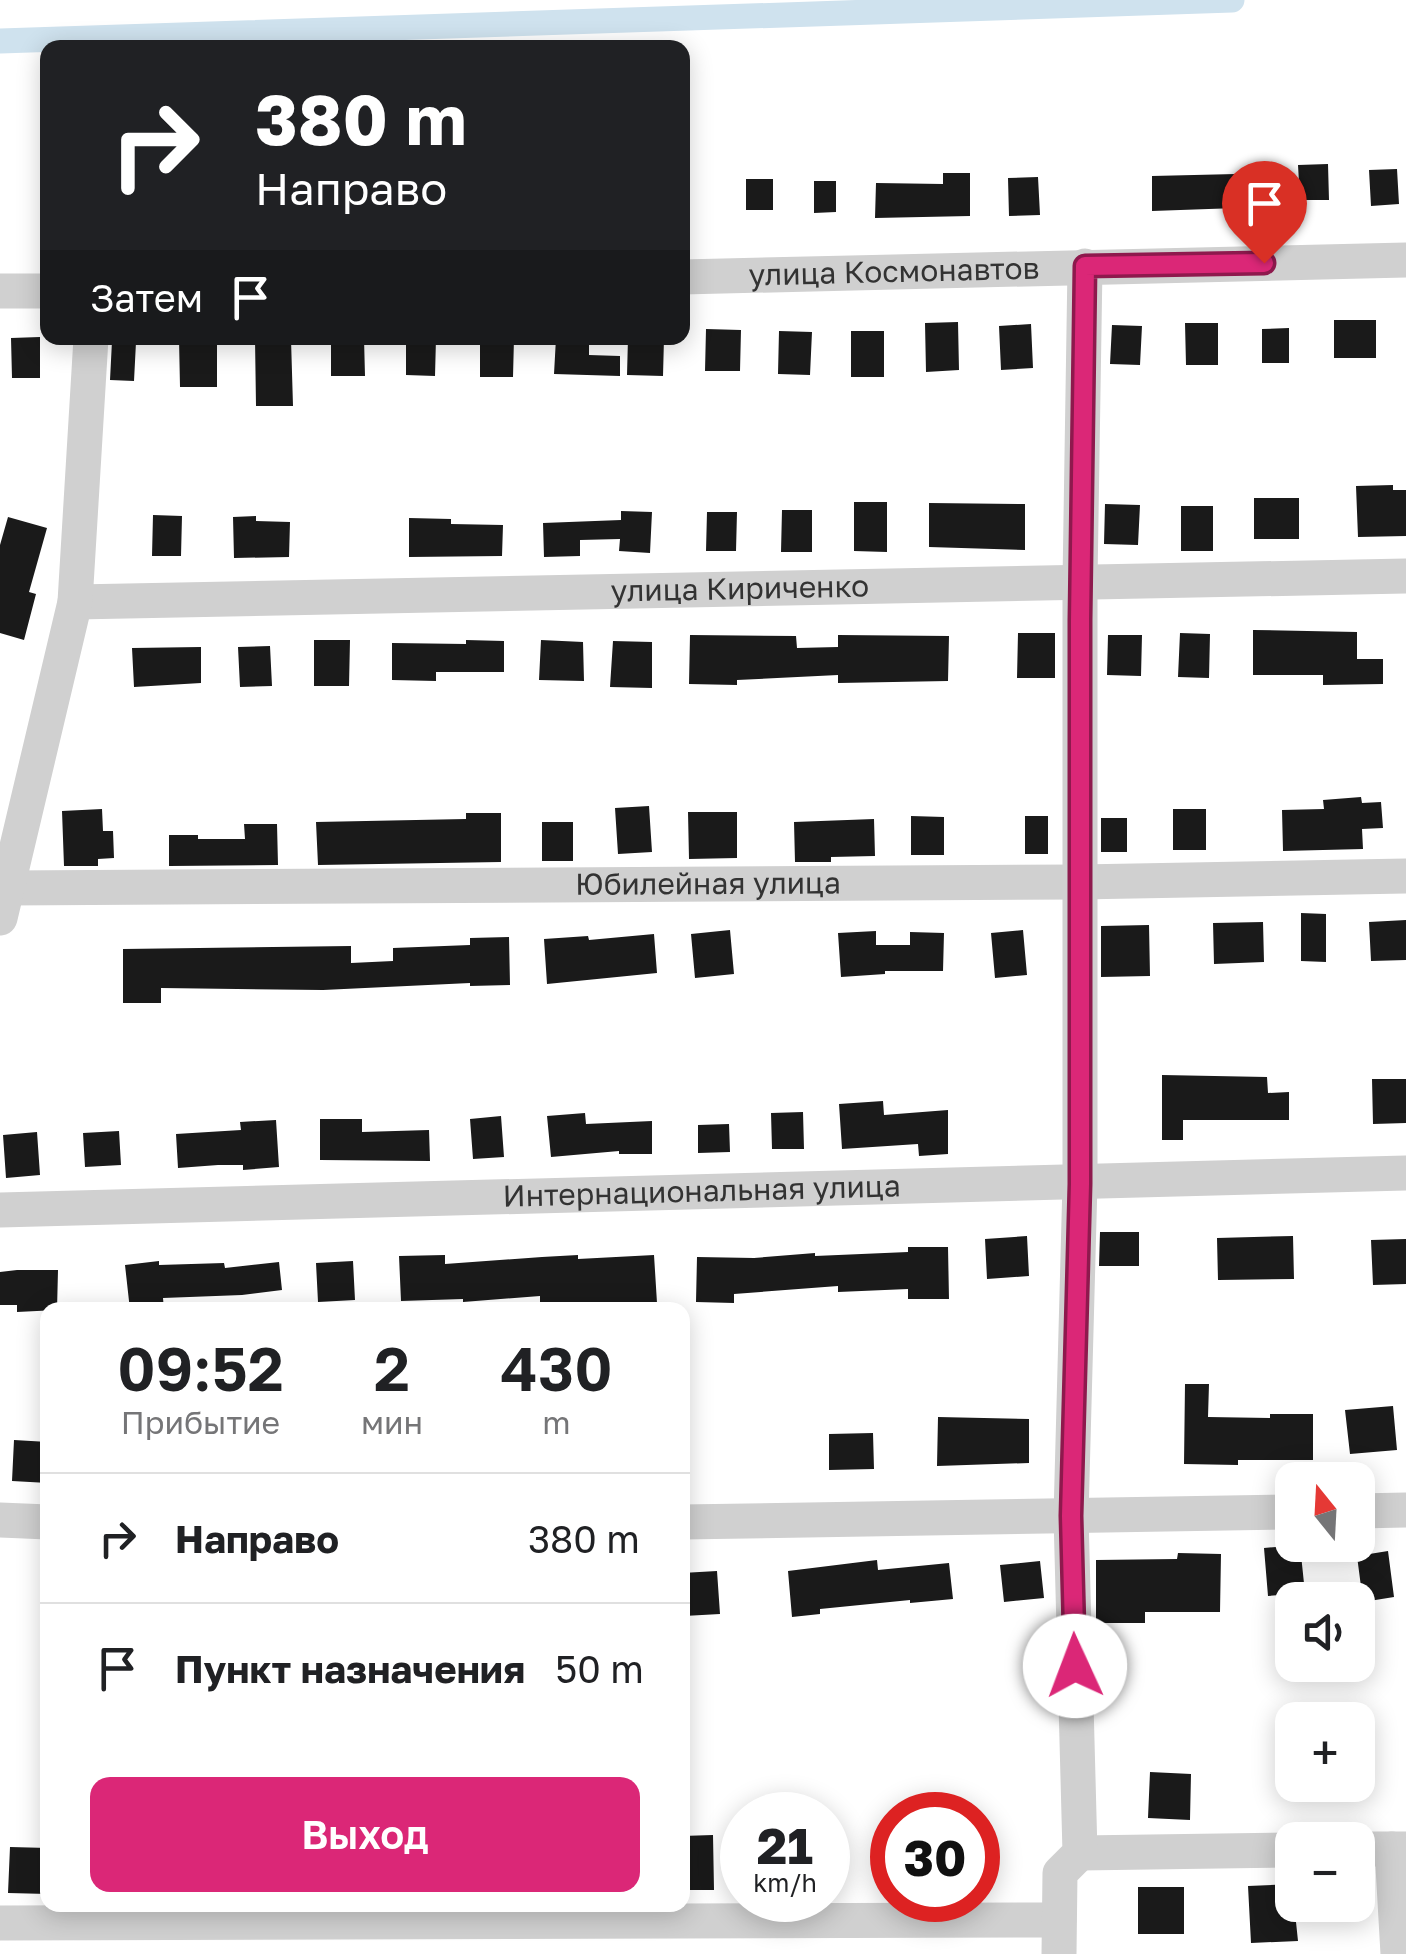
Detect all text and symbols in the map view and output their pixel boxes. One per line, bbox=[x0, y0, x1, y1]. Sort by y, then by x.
text: 380 m bbox=[255, 76, 467, 160]
icon: right bbox=[90, 80, 220, 210]
text: Направо bbox=[255, 161, 447, 215]
pin bbox=[1222, 161, 1307, 264]
icon: arrive bbox=[1237, 176, 1292, 231]
street label: улица Космонавтов bbox=[748, 250, 1040, 292]
icon: arrive bbox=[223, 270, 278, 325]
text: Затем bbox=[90, 275, 203, 320]
street label: улица Кириченко bbox=[610, 567, 869, 609]
street label: Юбилейная улица bbox=[575, 864, 841, 902]
street label: Интернациональная улица bbox=[502, 1167, 901, 1214]
text: 09:52 bbox=[117, 1332, 284, 1404]
text: 2 bbox=[374, 1332, 410, 1404]
text: 430 bbox=[500, 1332, 613, 1404]
text: Прибытие bbox=[121, 1403, 280, 1441]
text: мин bbox=[361, 1403, 423, 1441]
text: m bbox=[542, 1403, 571, 1441]
north arrow bbox=[1275, 1462, 1375, 1562]
map controls bbox=[1275, 1462, 1375, 1922]
icon: right bbox=[90, 1511, 145, 1566]
text: Направо bbox=[175, 1516, 339, 1561]
text: 380 m bbox=[528, 1516, 640, 1561]
button: sound bbox=[1275, 1582, 1375, 1682]
position arrow bbox=[1023, 1614, 1127, 1718]
icon: arrive bbox=[90, 1641, 145, 1696]
text: Пункт назначения bbox=[175, 1646, 525, 1691]
text: 50 m bbox=[555, 1646, 644, 1691]
button: + bbox=[1275, 1702, 1375, 1802]
button: Выход bbox=[90, 1777, 640, 1892]
speed limit sign: 30 bbox=[870, 1792, 1000, 1922]
text: 21 bbox=[757, 1815, 813, 1875]
button: − bbox=[1275, 1822, 1375, 1922]
text: km/h bbox=[753, 1867, 817, 1898]

